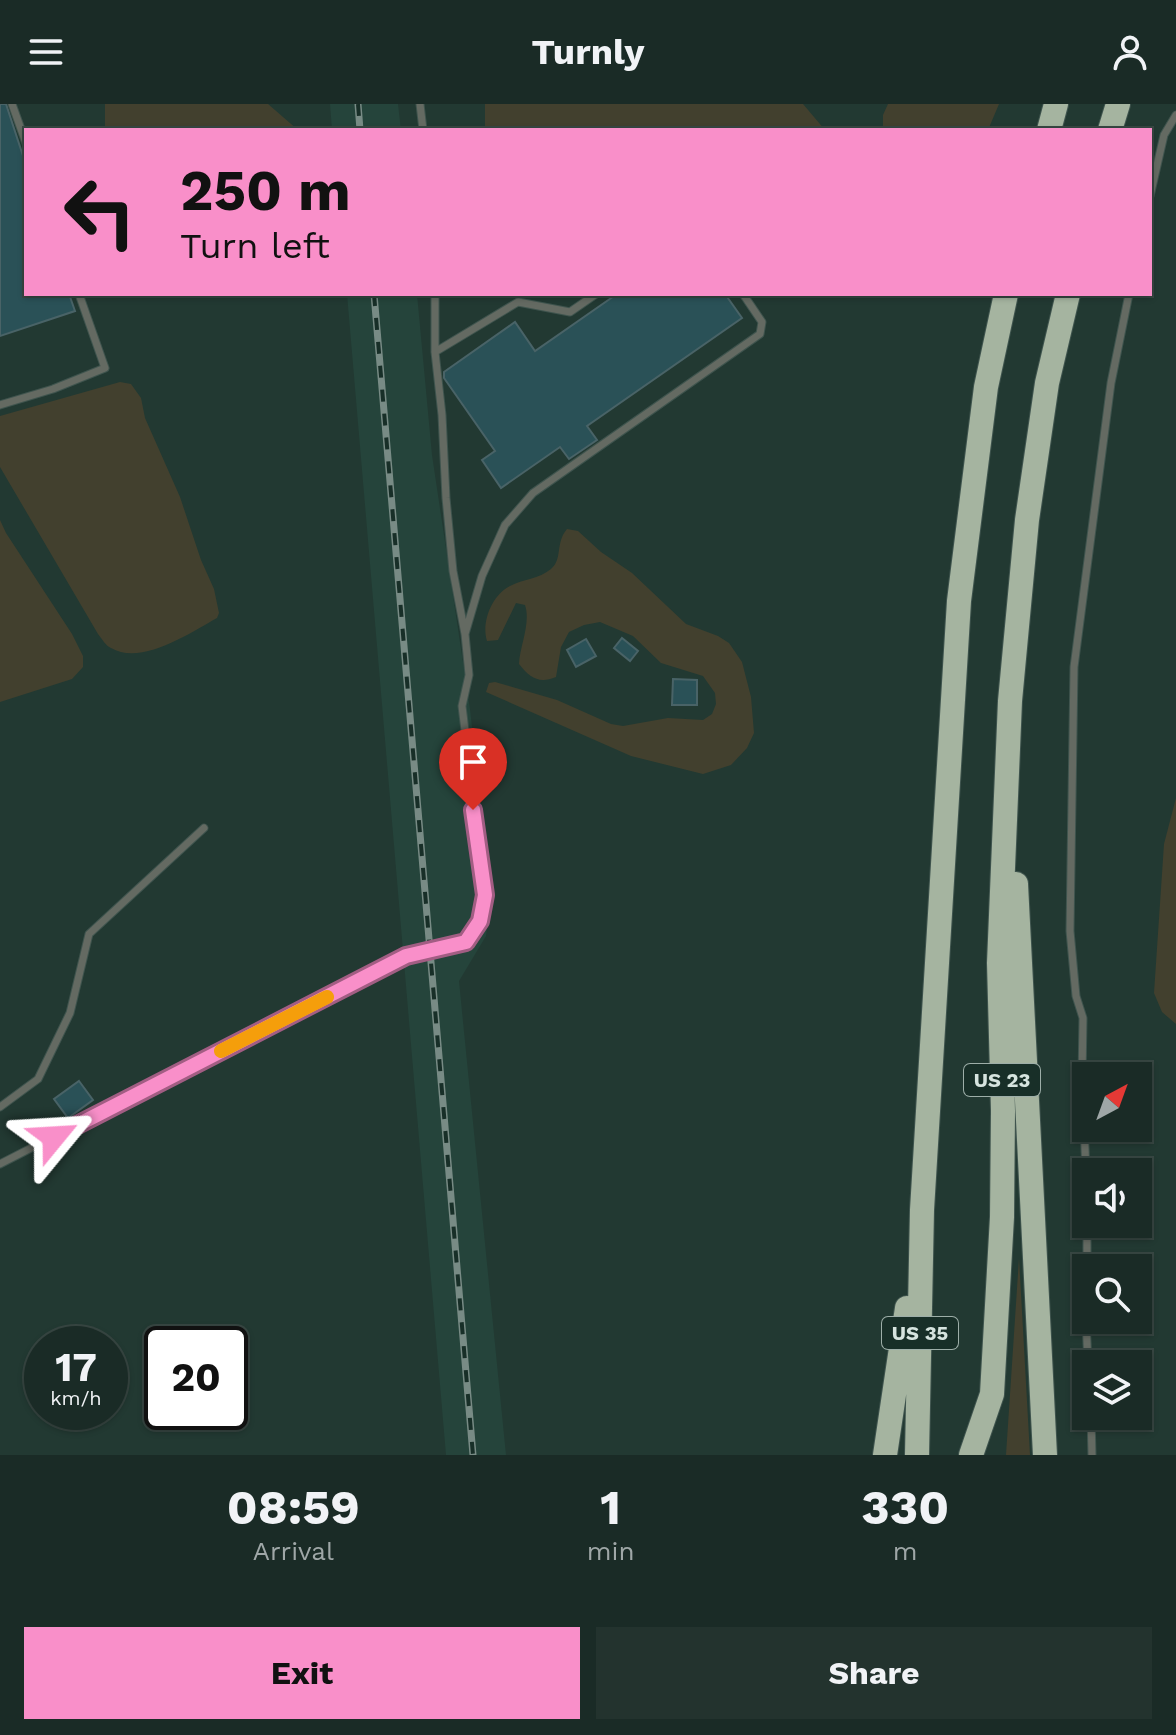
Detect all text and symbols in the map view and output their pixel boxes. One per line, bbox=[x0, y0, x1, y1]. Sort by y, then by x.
icon: menu bbox=[24, 30, 68, 74]
icon: person bbox=[1108, 30, 1152, 74]
text: Turnly bbox=[532, 31, 644, 73]
text: 250 m bbox=[180, 158, 351, 224]
icon: left bbox=[48, 160, 152, 264]
text: Turn left bbox=[180, 225, 330, 267]
pin bbox=[439, 728, 507, 810]
icon: arrive bbox=[451, 740, 495, 784]
north arrow bbox=[1072, 1062, 1152, 1142]
map controls bbox=[1072, 1062, 1152, 1430]
road number: US 23 bbox=[964, 1064, 1040, 1096]
position arrow bbox=[12, 1095, 96, 1179]
button: sound bbox=[1072, 1158, 1152, 1238]
button: search bbox=[1072, 1254, 1152, 1334]
road number: US 35 bbox=[882, 1317, 958, 1349]
speed limit sign: 20 bbox=[144, 1326, 248, 1430]
text: 17 bbox=[55, 1344, 97, 1391]
button: layers bbox=[1072, 1350, 1152, 1430]
text: km/h bbox=[50, 1386, 102, 1410]
text: 08:59 bbox=[227, 1479, 360, 1536]
text: 1 bbox=[600, 1479, 621, 1536]
text: 330 bbox=[861, 1479, 949, 1536]
text: Arrival bbox=[253, 1536, 334, 1566]
text: min bbox=[587, 1536, 634, 1566]
text: m bbox=[893, 1536, 918, 1566]
button: Exit bbox=[24, 1627, 580, 1719]
button: Share bbox=[596, 1627, 1152, 1719]

